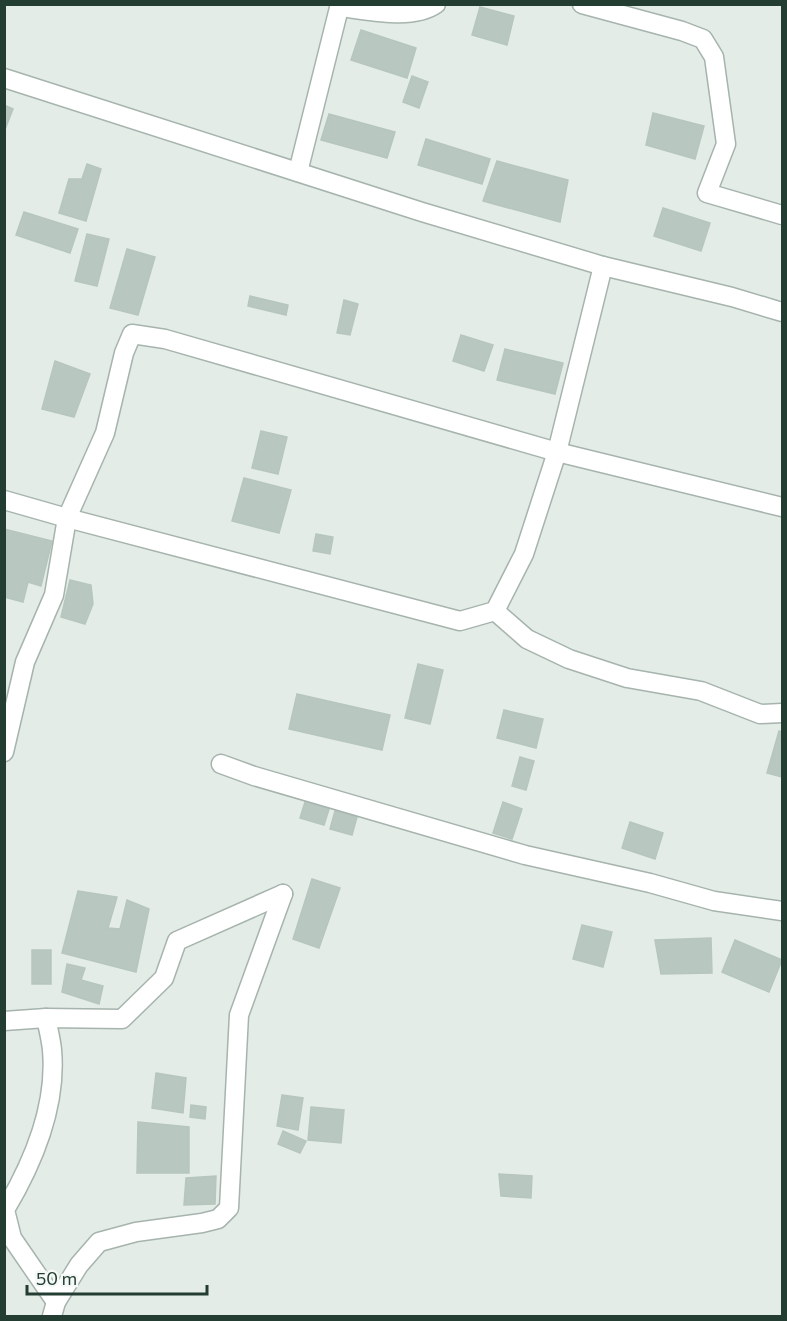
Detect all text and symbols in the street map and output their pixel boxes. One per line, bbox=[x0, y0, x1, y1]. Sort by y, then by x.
scale bar bbox=[27, 1258, 207, 1296]
text: 50 m bbox=[36, 1267, 77, 1289]

